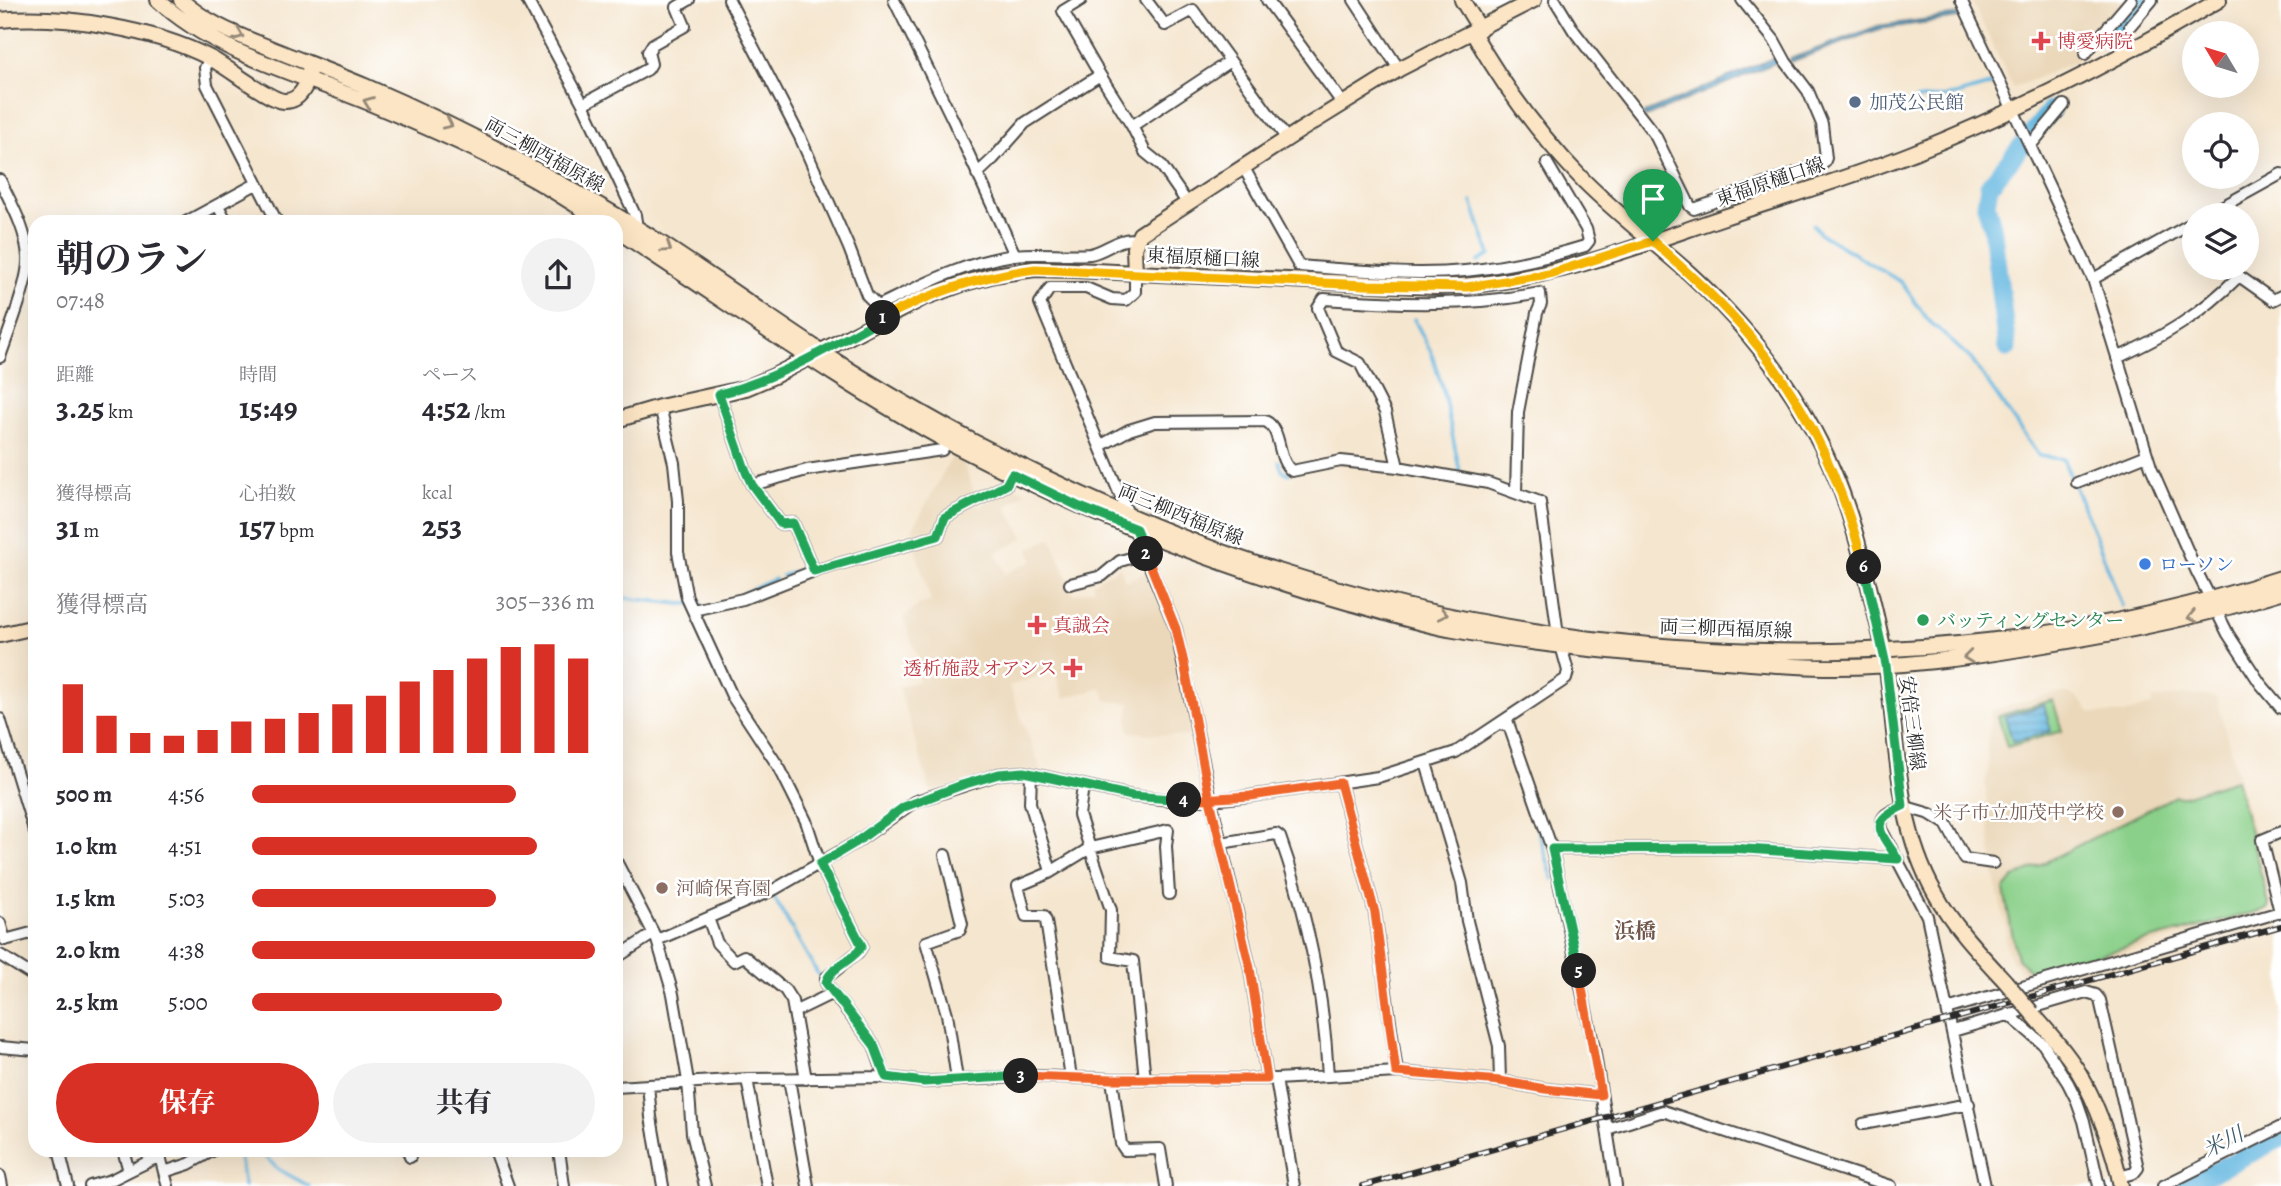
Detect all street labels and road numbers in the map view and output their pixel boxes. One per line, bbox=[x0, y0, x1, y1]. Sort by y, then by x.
street label: 両三柳西福原線 bbox=[480, 111, 609, 198]
street label: 東福原樋口線 bbox=[1712, 151, 1828, 213]
street label: 東福原樋口線 bbox=[1145, 242, 1261, 274]
street label: 両三柳西福原線 bbox=[1114, 478, 1247, 552]
street label: 両三柳西福原線 bbox=[1659, 614, 1793, 644]
street label: 安倍三柳線 bbox=[1893, 674, 1931, 772]

